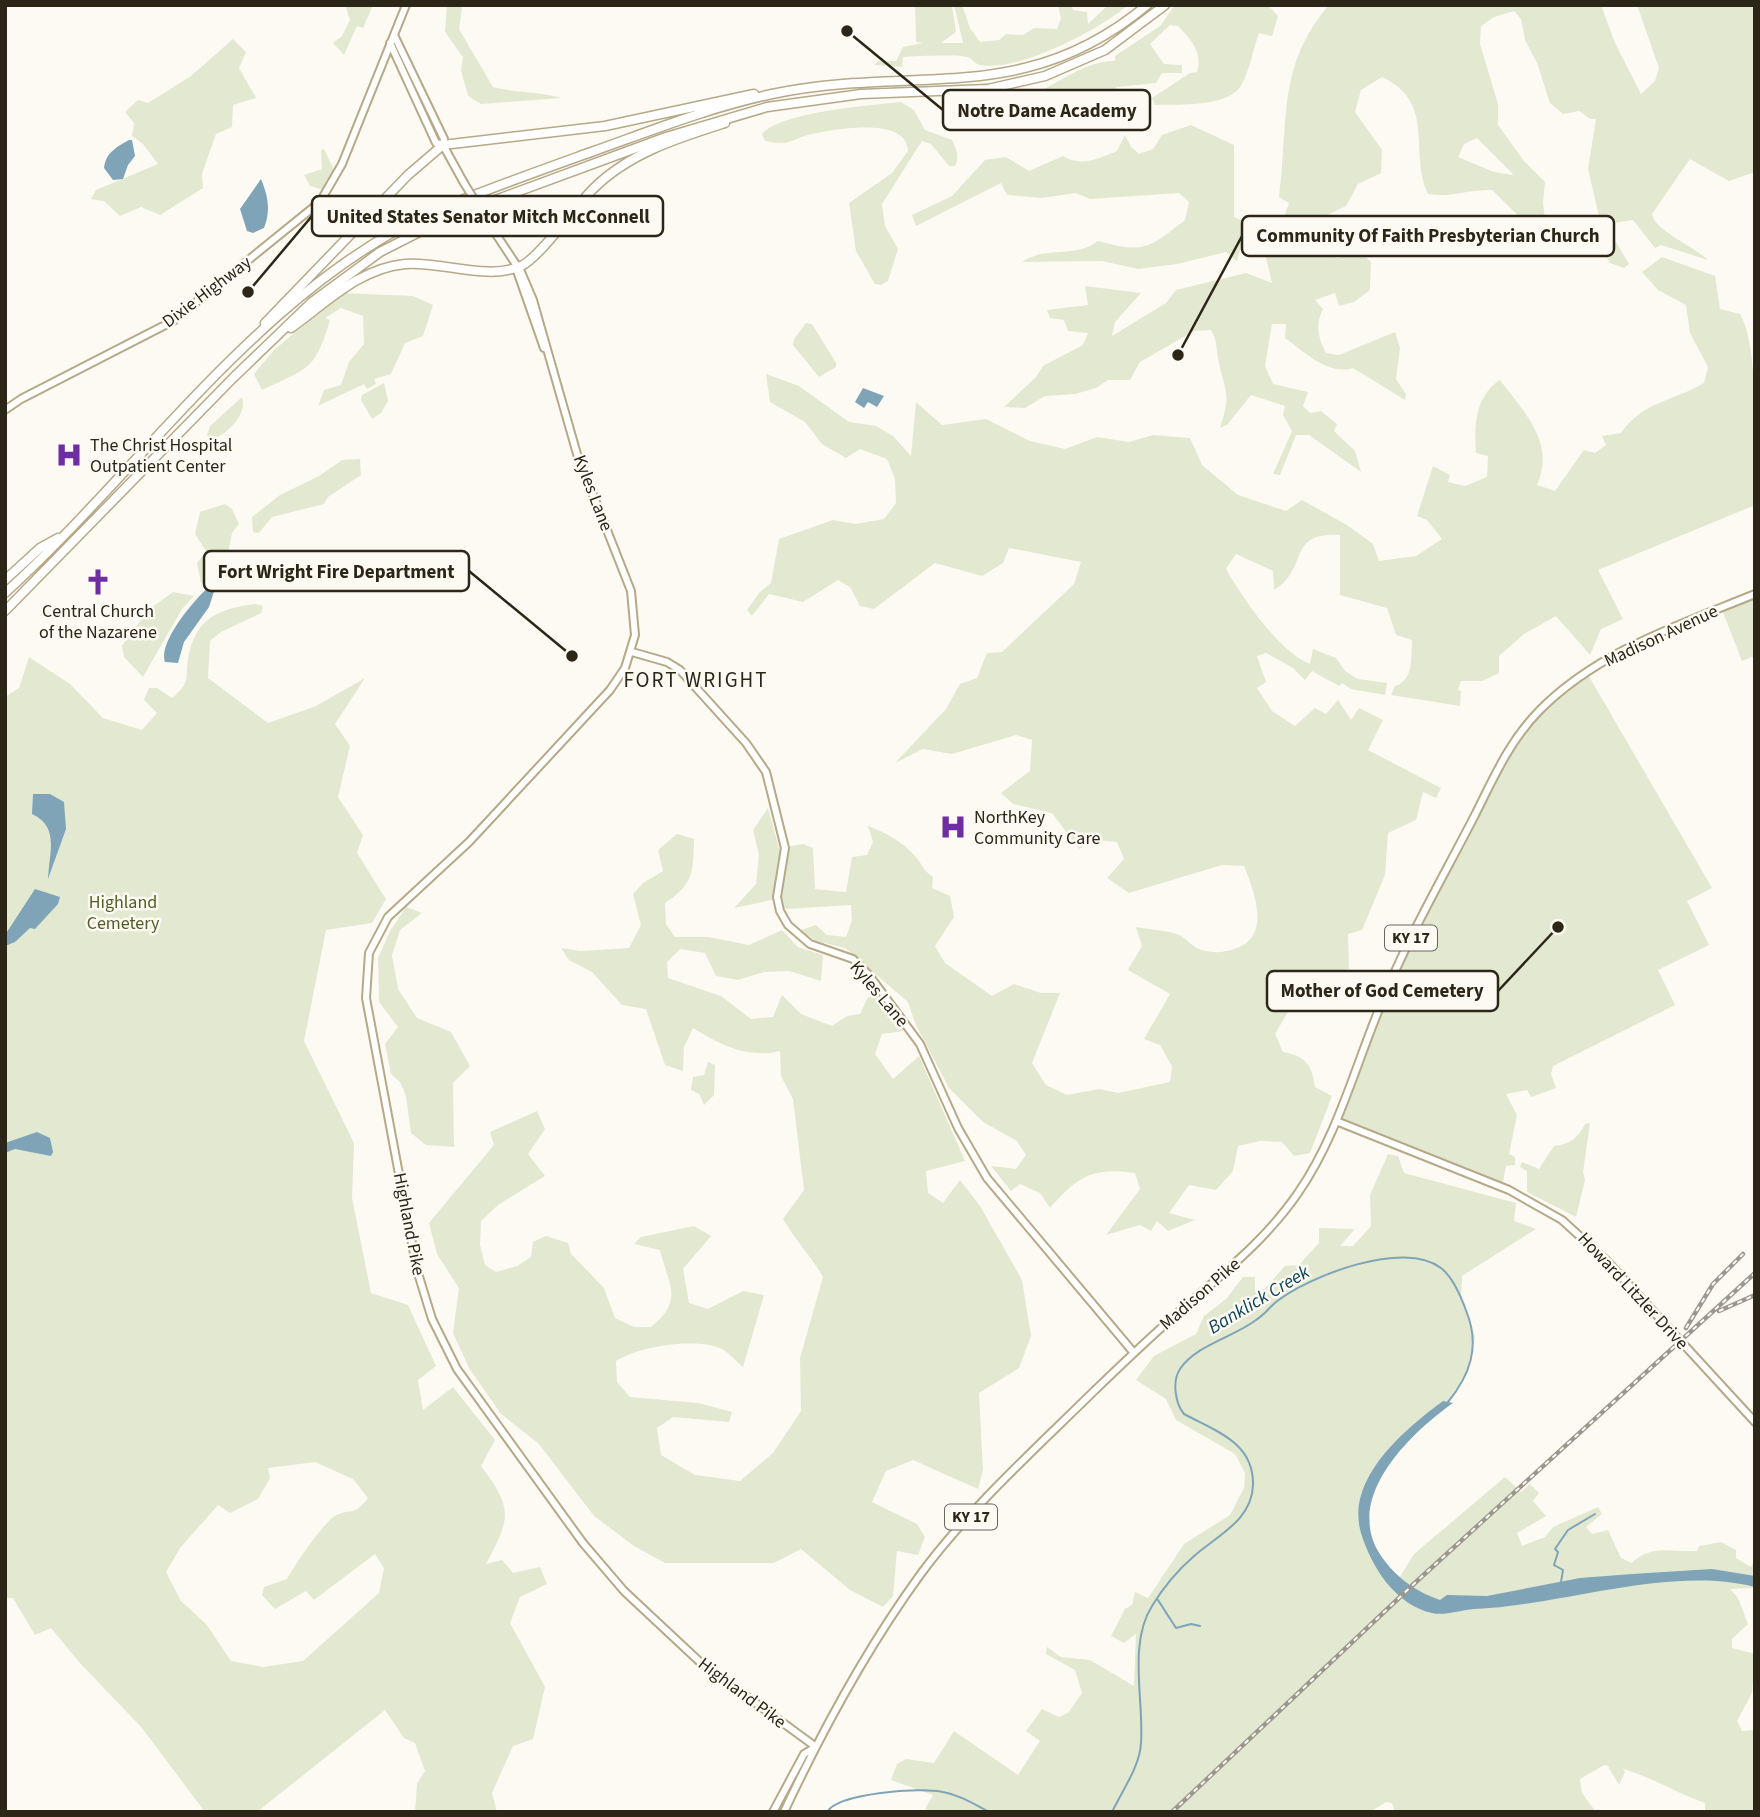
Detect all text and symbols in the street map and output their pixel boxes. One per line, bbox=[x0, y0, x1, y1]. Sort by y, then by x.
callout: Notre Dame Academy bbox=[943, 90, 1150, 130]
text: Notre Dame Academy bbox=[957, 98, 1137, 125]
callout: United States Senator Mitch McConnell bbox=[312, 196, 663, 236]
text: United States Senator Mitch McConnell bbox=[326, 204, 650, 231]
callout: Community Of Faith Presbyterian Church bbox=[1242, 216, 1614, 256]
text: Community Of Faith Presbyterian Church bbox=[1256, 223, 1600, 250]
street label: Dixie Highway bbox=[157, 250, 257, 334]
place label: The Christ Hospital Outpatient Center bbox=[90, 433, 232, 479]
hospital icon: The Christ Hospital Outpatient Center bbox=[54, 440, 84, 470]
street label: Kyles Lane bbox=[567, 451, 619, 535]
callout: Fort Wright Fire Department bbox=[204, 551, 469, 591]
text: Fort Wright Fire Department bbox=[217, 559, 455, 586]
church icon: Central Church of the Nazarene bbox=[83, 567, 113, 597]
place label: Central Church of the Nazarene bbox=[39, 599, 157, 645]
street label: Madison Avenue bbox=[1600, 599, 1722, 673]
district label: FORT WRIGHT bbox=[623, 665, 769, 695]
place label: NorthKey Community Care bbox=[974, 805, 1100, 851]
hospital icon: NorthKey Community Care bbox=[938, 812, 968, 842]
park label: Highland Cemetery bbox=[87, 890, 160, 936]
road number: KY 17 bbox=[1385, 926, 1437, 950]
street label: Kyles Lane bbox=[844, 955, 914, 1033]
callout: Mother of God Cemetery bbox=[1267, 971, 1498, 1011]
text: Mother of God Cemetery bbox=[1280, 978, 1484, 1005]
street label: Highland Pike bbox=[387, 1170, 431, 1278]
street label: Howard Litzler Drive bbox=[1572, 1227, 1694, 1355]
street label: Madison Pike bbox=[1154, 1252, 1246, 1336]
water label: Banklick Creek bbox=[1203, 1258, 1316, 1341]
road number: KY 17 bbox=[945, 1504, 997, 1530]
street label: Highland Pike bbox=[693, 1652, 791, 1734]

